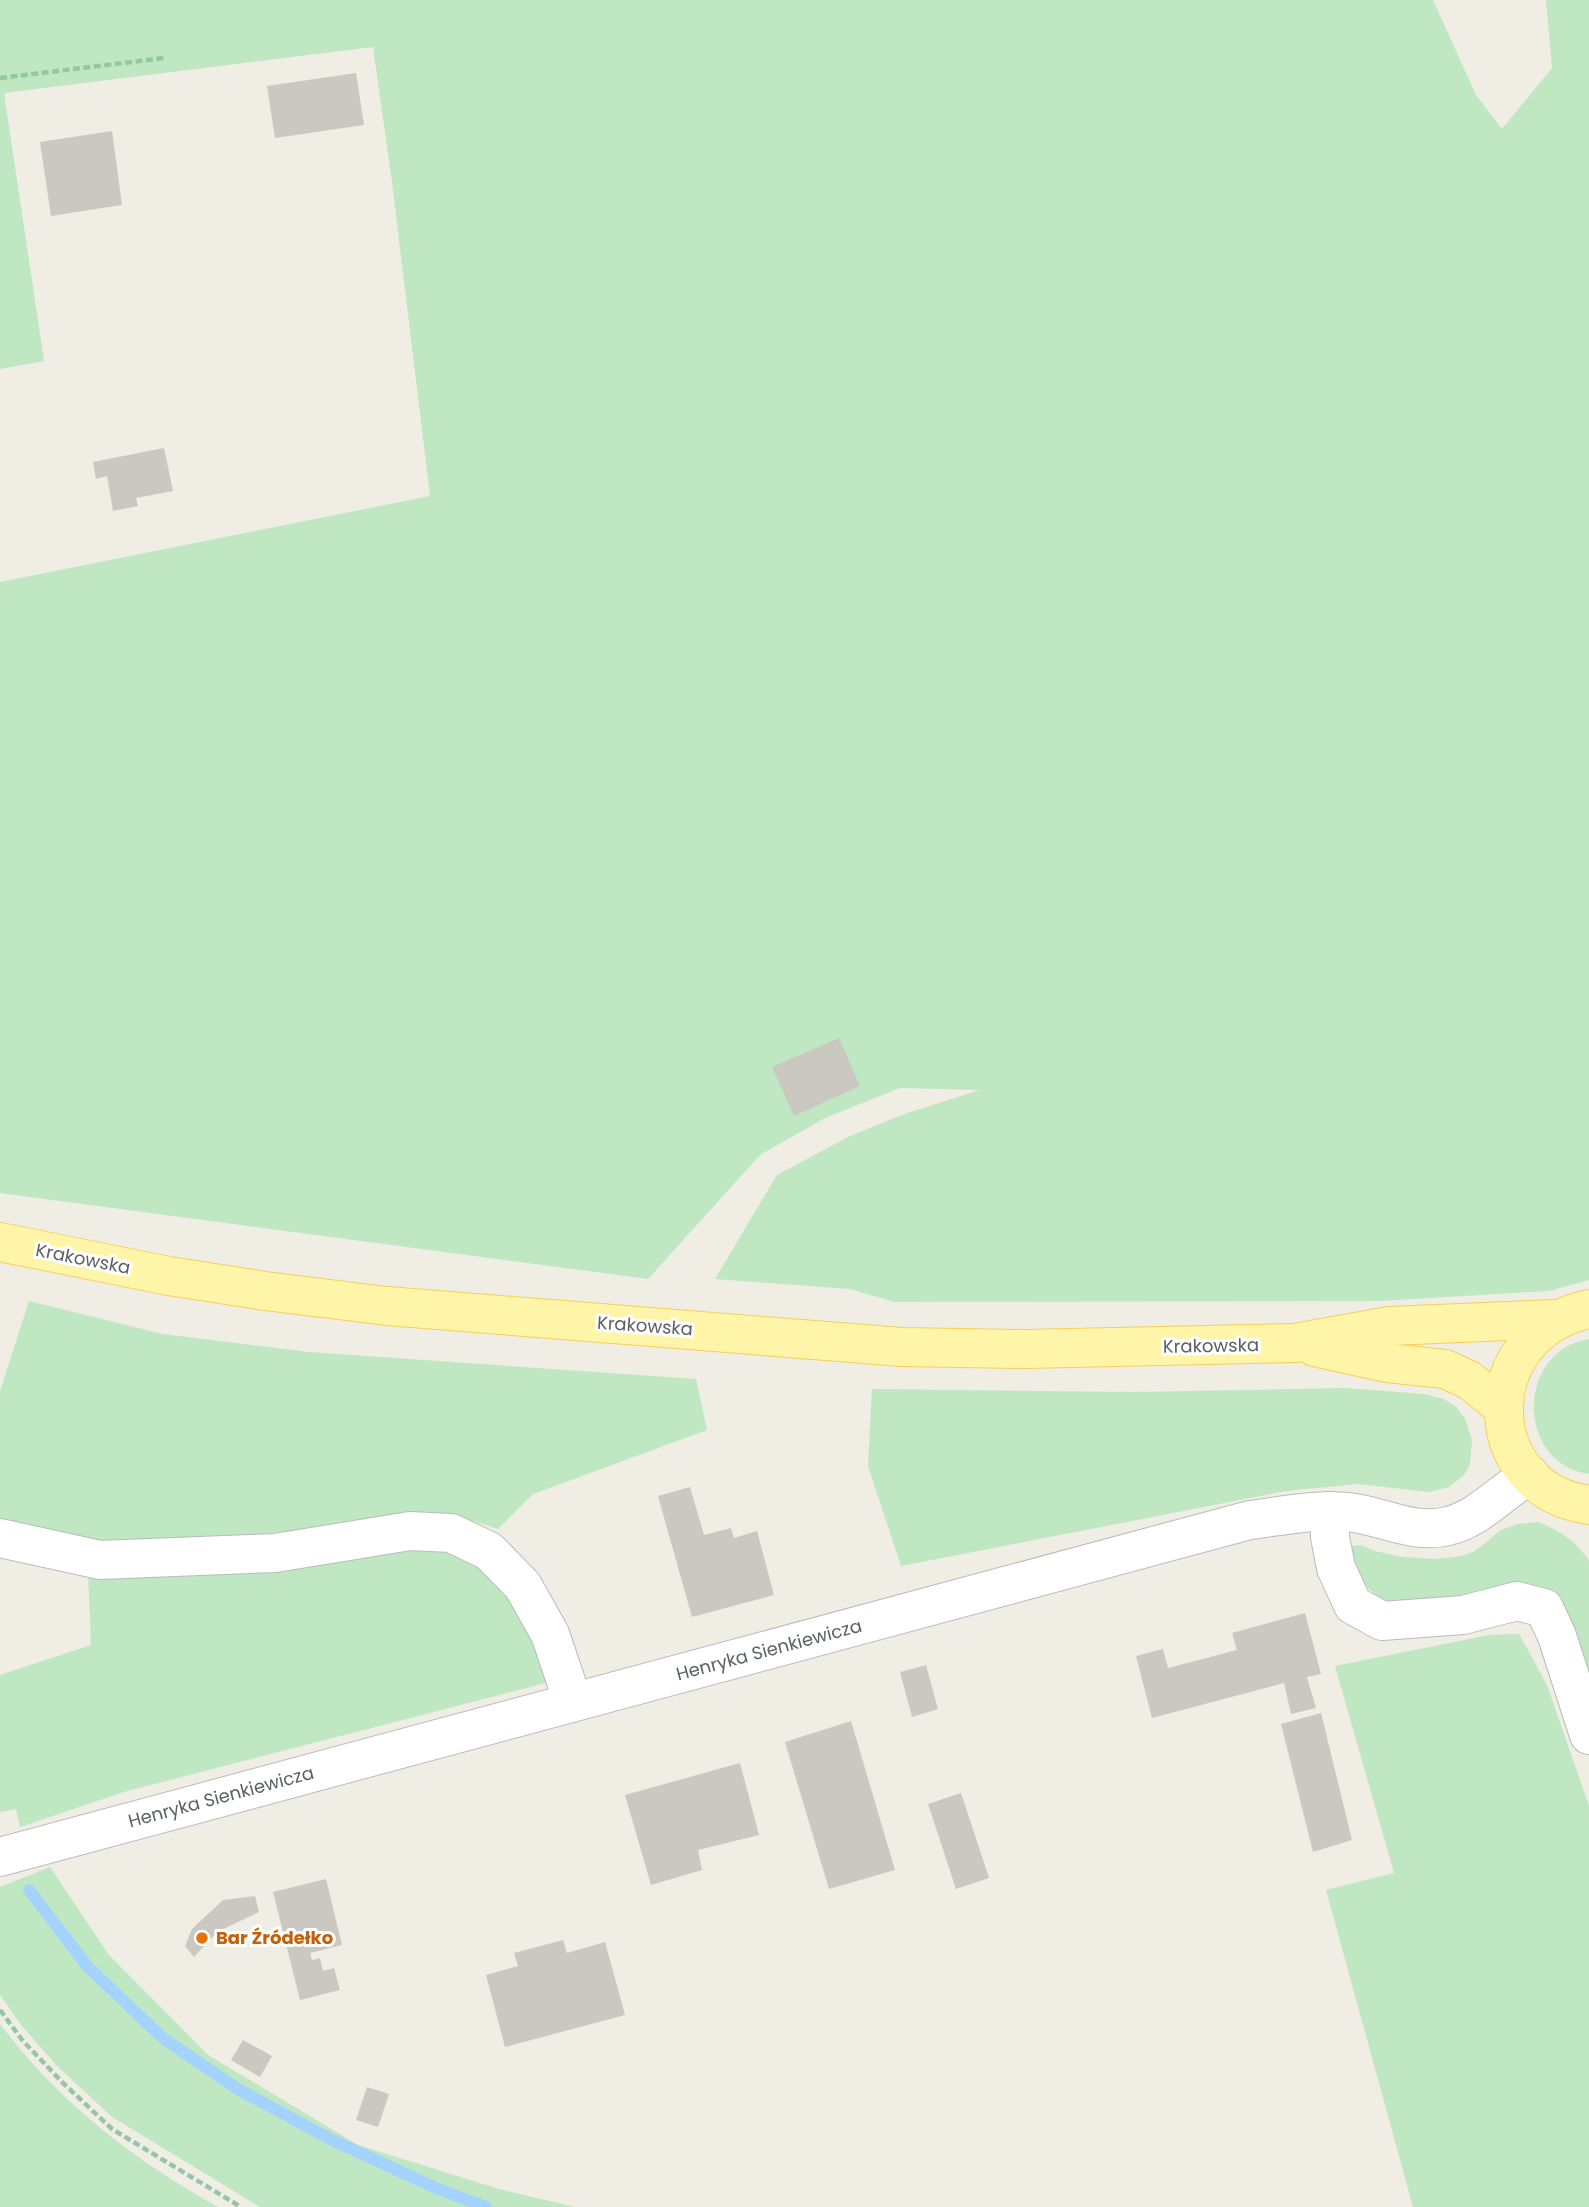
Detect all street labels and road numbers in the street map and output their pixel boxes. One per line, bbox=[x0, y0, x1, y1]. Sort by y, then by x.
street label: Krakowska bbox=[34, 1237, 133, 1280]
street label: Krakowska bbox=[596, 1310, 694, 1341]
street label: Krakowska bbox=[1163, 1332, 1259, 1359]
street label: Henryka Sienkiewicza bbox=[673, 1613, 864, 1686]
street label: Henryka Sienkiewicza bbox=[125, 1760, 316, 1833]

